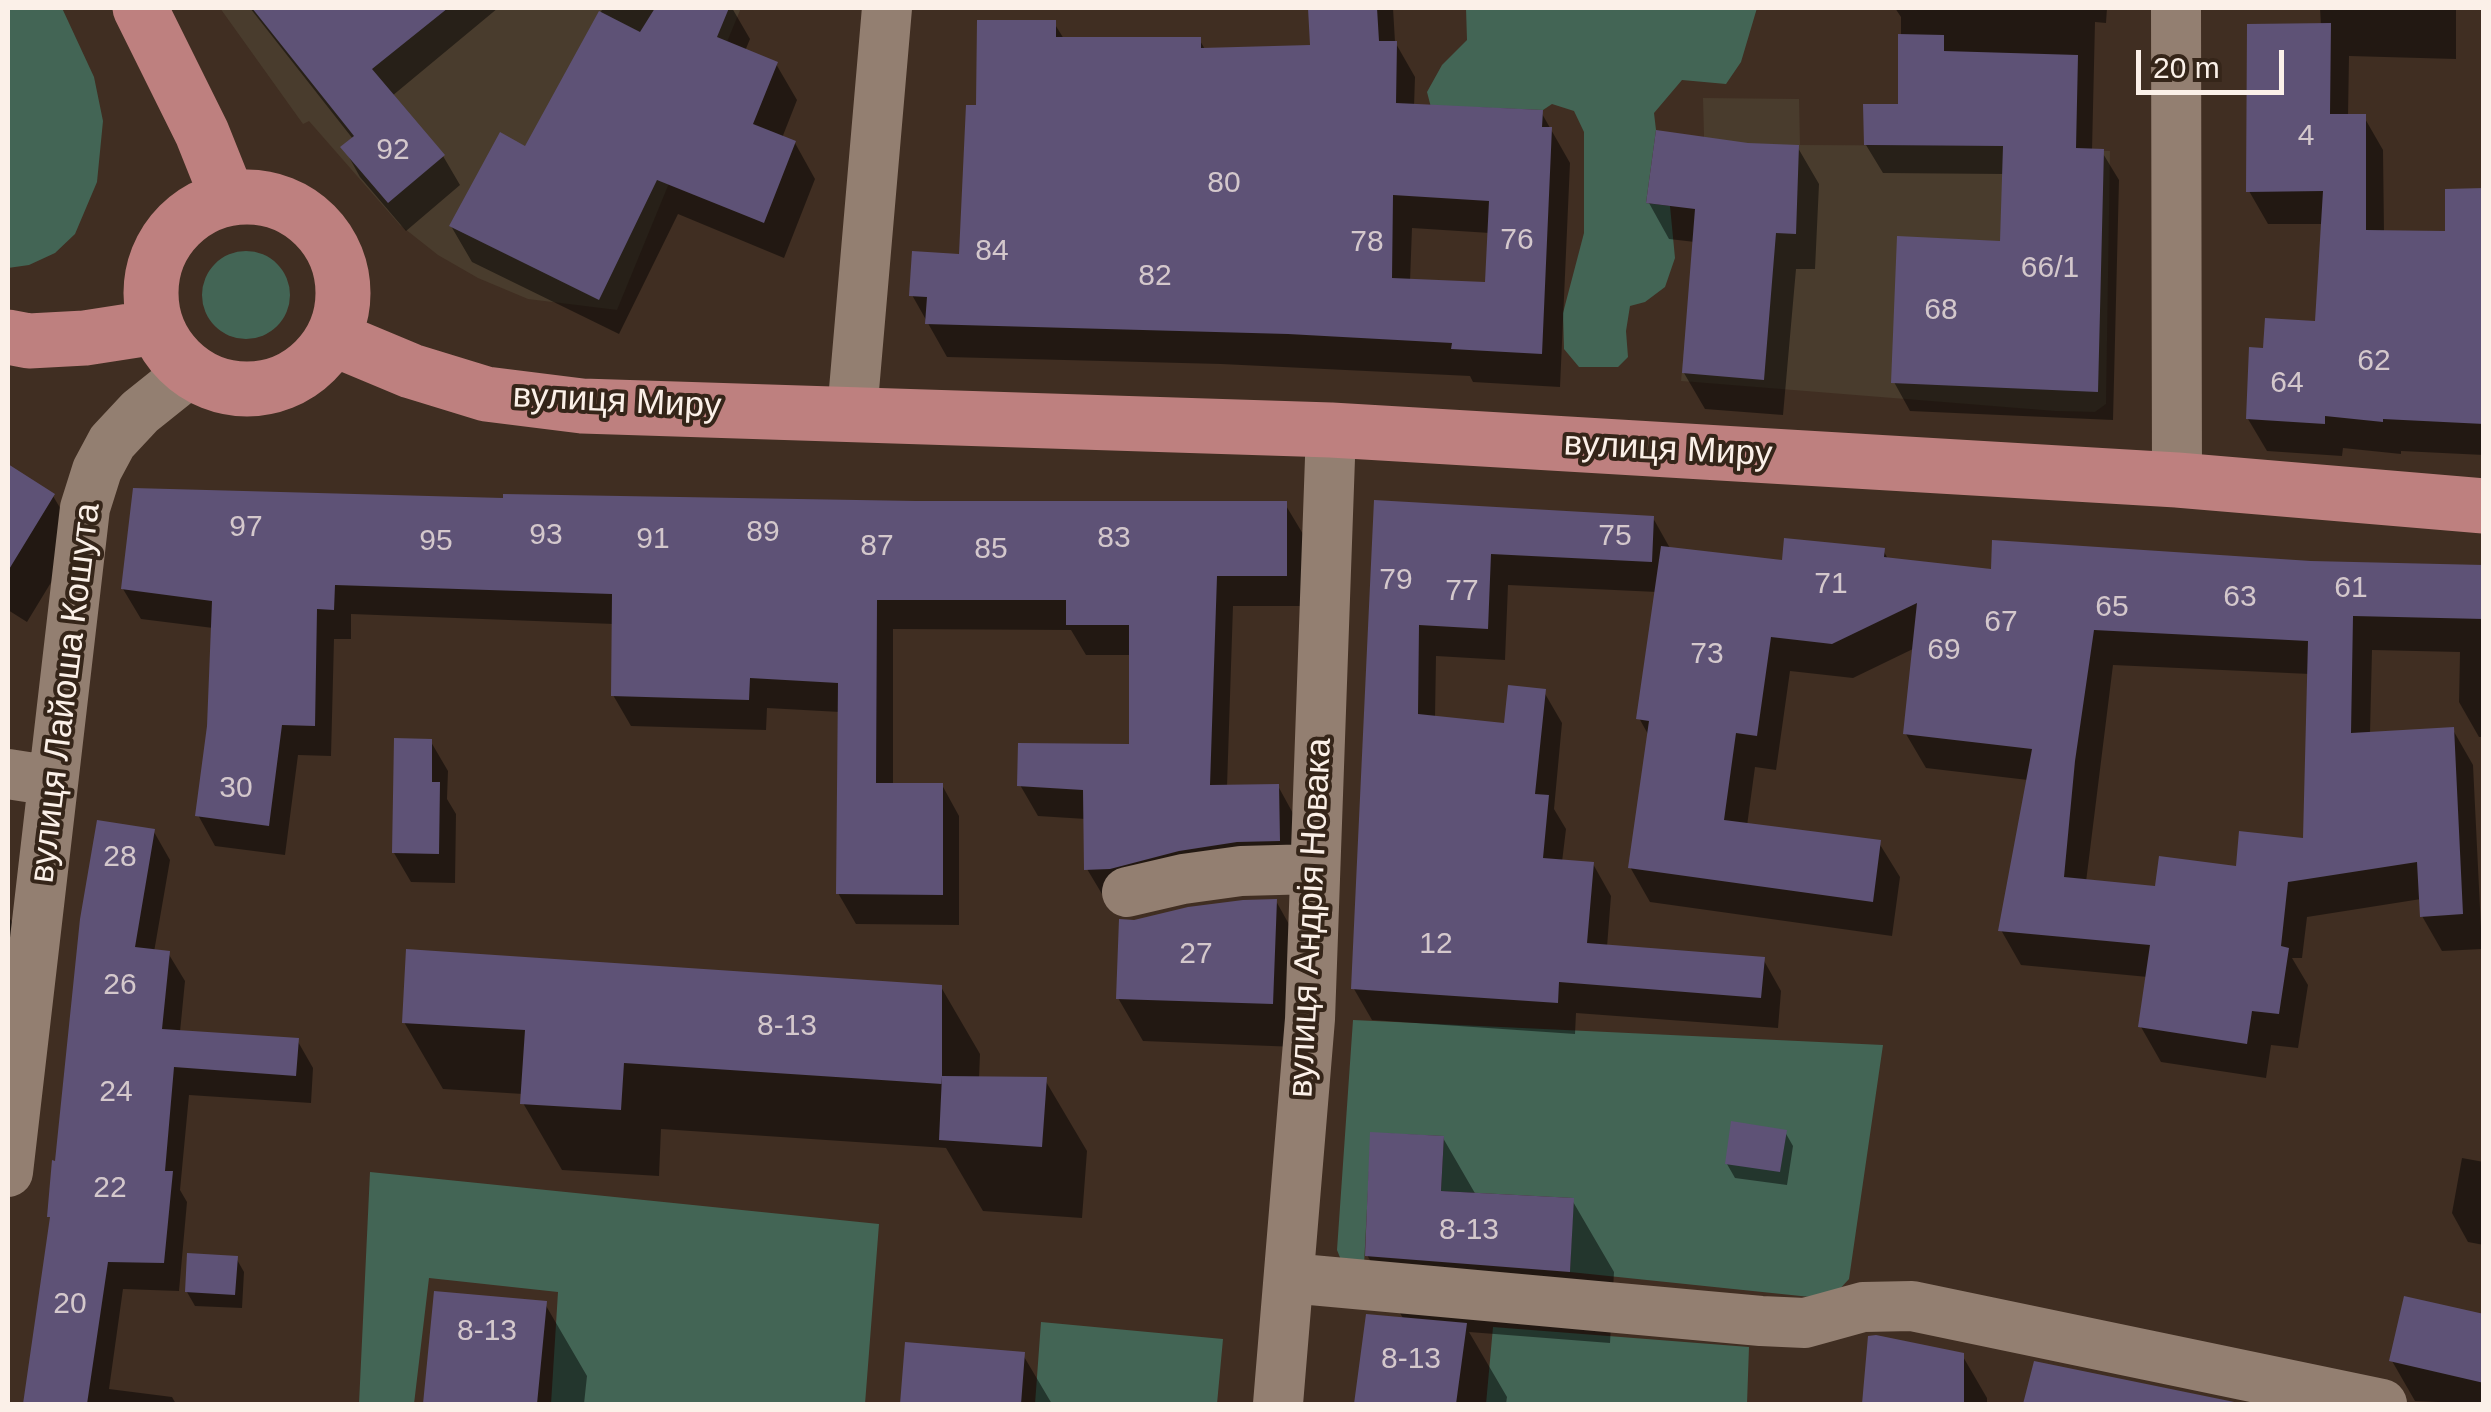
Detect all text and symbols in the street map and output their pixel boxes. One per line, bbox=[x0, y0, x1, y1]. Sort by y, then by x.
scale bar bbox=[2141, 30, 2288, 92]
text: 20 m bbox=[2153, 51, 2220, 84]
house number: 4 bbox=[2298, 119, 2314, 155]
house number: 92 bbox=[376, 133, 410, 169]
house number: 80 bbox=[1207, 166, 1241, 202]
house number: 76 bbox=[1500, 223, 1534, 259]
house number: 78 bbox=[1350, 225, 1384, 261]
house number: 84 bbox=[975, 234, 1009, 270]
house number: 66/1 bbox=[2021, 251, 2079, 287]
house number: 82 bbox=[1138, 259, 1172, 295]
house number: 68 bbox=[1924, 293, 1958, 329]
house number: 62 bbox=[2357, 344, 2391, 380]
house number: 64 bbox=[2270, 366, 2304, 402]
street label: вулиця Миру bbox=[512, 376, 722, 428]
street label: вулиця Миру bbox=[1563, 424, 1773, 476]
street label: вулиця Лайоша Кошута bbox=[22, 501, 110, 885]
house number: 97 bbox=[229, 510, 263, 546]
house number: 89 bbox=[746, 515, 780, 551]
house number: 93 bbox=[529, 518, 563, 554]
house number: 75 bbox=[1598, 519, 1632, 555]
house number: 83 bbox=[1097, 521, 1131, 557]
house number: 91 bbox=[636, 522, 670, 558]
house number: 95 bbox=[419, 524, 453, 560]
house number: 87 bbox=[860, 529, 894, 565]
house number: 85 bbox=[974, 532, 1008, 568]
house number: 79 bbox=[1379, 563, 1413, 599]
house number: 71 bbox=[1814, 567, 1848, 603]
house number: 61 bbox=[2334, 571, 2368, 607]
house number: 77 bbox=[1445, 574, 1479, 610]
house number: 63 bbox=[2223, 580, 2257, 616]
house number: 65 bbox=[2095, 590, 2129, 626]
house number: 67 bbox=[1984, 605, 2018, 641]
house number: 69 bbox=[1927, 633, 1961, 669]
house number: 73 bbox=[1690, 637, 1724, 673]
street label: вулиця Андрія Новака bbox=[1281, 737, 1341, 1099]
house number: 30 bbox=[219, 771, 253, 807]
house number: 28 bbox=[103, 840, 137, 876]
house number: 12 bbox=[1419, 927, 1453, 963]
house number: 27 bbox=[1179, 937, 1213, 973]
house number: 26 bbox=[103, 968, 137, 1004]
house number: 8-13 bbox=[757, 1009, 817, 1045]
house number: 24 bbox=[99, 1075, 133, 1111]
house number: 22 bbox=[93, 1171, 127, 1207]
house number: 8-13 bbox=[1439, 1213, 1499, 1249]
house number: 20 bbox=[53, 1287, 87, 1323]
house number: 8-13 bbox=[457, 1314, 517, 1350]
house number: 8-13 bbox=[1381, 1342, 1441, 1378]

